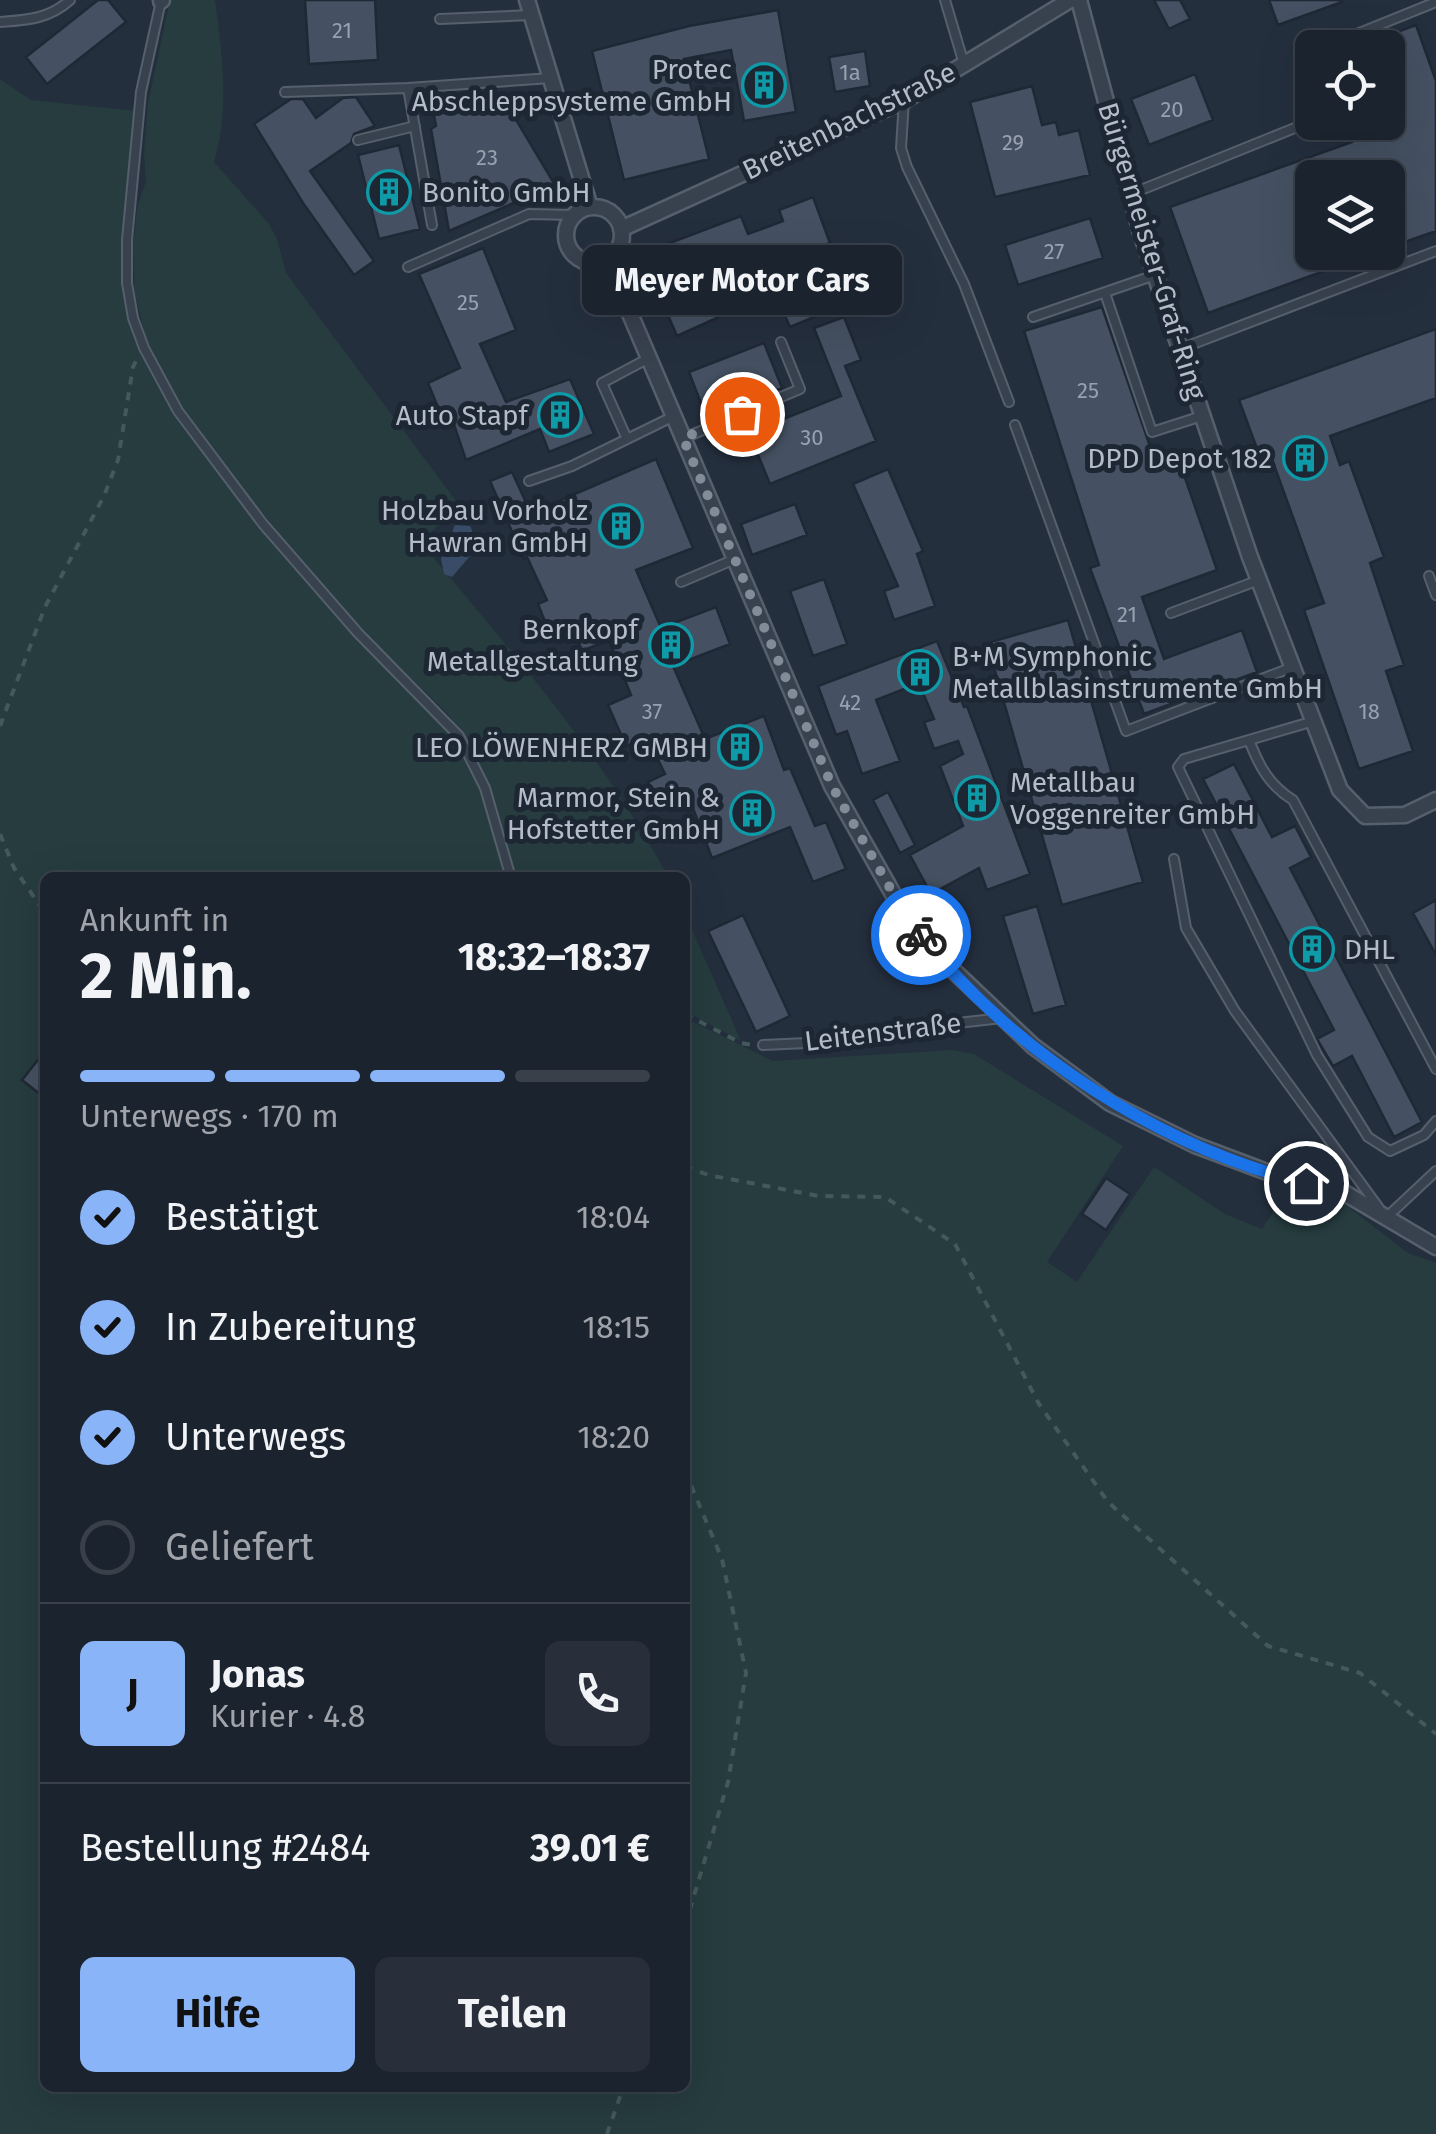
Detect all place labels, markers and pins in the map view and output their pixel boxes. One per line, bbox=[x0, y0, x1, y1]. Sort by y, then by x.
place label: Protec Abschleppsysteme GmbH bbox=[412, 53, 732, 118]
building icon: Protec Abschleppsysteme GmbH bbox=[741, 62, 787, 108]
building icon: Bonito GmbH bbox=[366, 169, 412, 215]
place label: Bonito GmbH bbox=[422, 176, 590, 209]
callout: Meyer Motor Cars bbox=[582, 244, 902, 314]
pin bbox=[700, 372, 785, 457]
building icon: Auto Stapf bbox=[537, 392, 583, 438]
place label: Auto Stapf bbox=[396, 399, 531, 432]
building icon: DPD Depot 182 bbox=[1282, 435, 1328, 481]
place label: DPD Depot 182 bbox=[1087, 442, 1272, 475]
place label: Holzbau Vorholz Hawran GmbH bbox=[381, 494, 588, 559]
building icon: Holzbau Vorholz Hawran GmbH bbox=[598, 503, 644, 549]
place label: Bernkopf Metallgestaltung bbox=[427, 613, 641, 678]
building icon: Bernkopf Metallgestaltung bbox=[648, 622, 694, 668]
place label: B+M Symphonic Metallblasinstrumente GmbH bbox=[952, 640, 1323, 705]
building icon: B+M Symphonic Metallblasinstrumente GmbH bbox=[897, 649, 943, 695]
building icon: LEO LÖWENHERZ GMBH bbox=[717, 724, 763, 770]
place label: LEO LÖWENHERZ GMBH bbox=[415, 731, 708, 764]
place label: Metallbau Voggenreiter GmbH bbox=[1010, 766, 1255, 831]
building icon: Metallbau Voggenreiter GmbH bbox=[954, 775, 1000, 821]
place label: Marmor, Stein & Hofstetter GmbH bbox=[507, 781, 720, 846]
building icon: Marmor, Stein & Hofstetter GmbH bbox=[729, 790, 775, 836]
building icon: DHL bbox=[1289, 926, 1335, 972]
place label: DHL bbox=[1344, 933, 1395, 966]
pin bbox=[1264, 1141, 1349, 1226]

